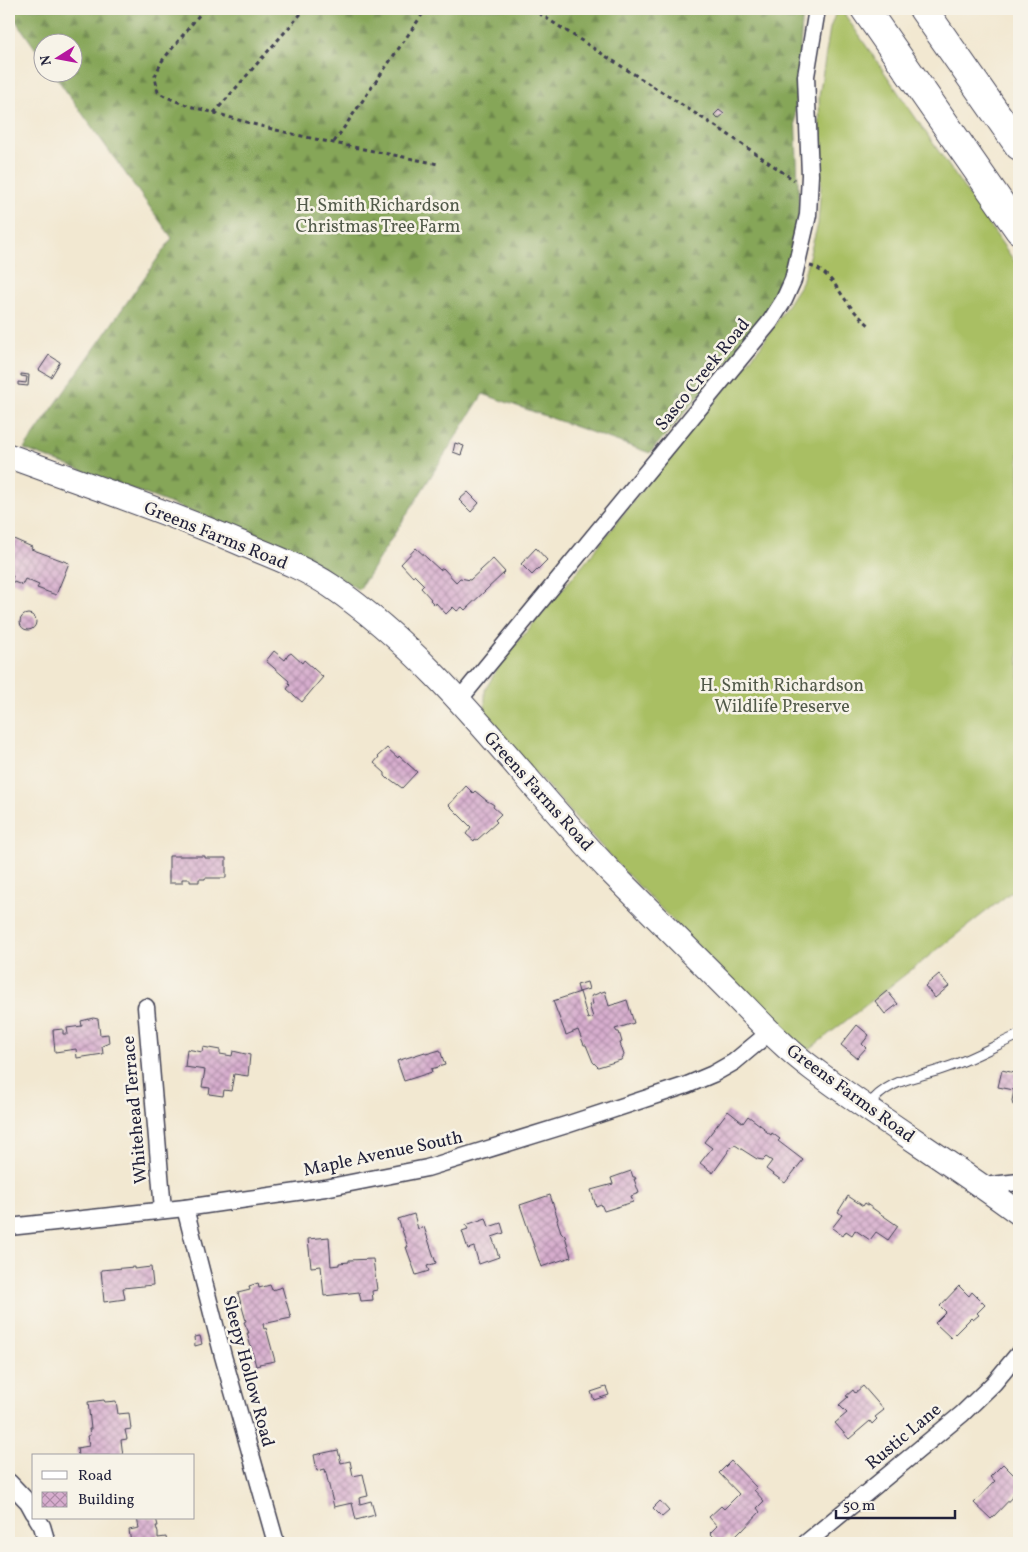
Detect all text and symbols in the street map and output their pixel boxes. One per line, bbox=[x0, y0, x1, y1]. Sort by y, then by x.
north arrow bbox=[32, 32, 82, 82]
text: N bbox=[36, 53, 57, 67]
park label: H. Smith Richardson Christmas Tree Farm bbox=[296, 194, 460, 240]
street label: Sasco Creek Road bbox=[650, 313, 756, 437]
street label: Greens Farms Road bbox=[140, 496, 291, 577]
park label: H. Smith Richardson Wildlife Preserve bbox=[700, 674, 864, 720]
street label: Greens Farms Road bbox=[477, 727, 598, 857]
street label: Whitehead Terrace bbox=[117, 1035, 154, 1185]
street label: Greens Farms Road bbox=[781, 1039, 920, 1149]
street label: Maple Avenue South bbox=[301, 1125, 466, 1184]
street label: Sleepy Hollow Road bbox=[215, 1293, 280, 1450]
street label: Rustic Lane bbox=[861, 1398, 947, 1476]
legend bbox=[32, 1454, 195, 1520]
text: Road bbox=[78, 1466, 112, 1487]
scale bar bbox=[836, 1487, 954, 1519]
text: Building bbox=[78, 1490, 135, 1511]
text: 50 m bbox=[843, 1496, 875, 1517]

